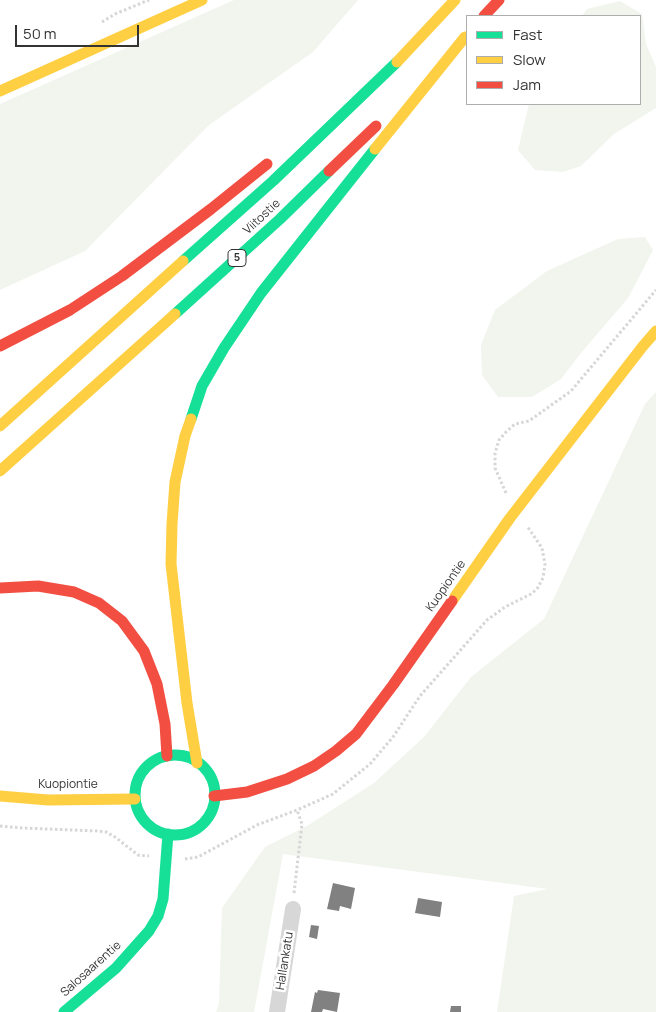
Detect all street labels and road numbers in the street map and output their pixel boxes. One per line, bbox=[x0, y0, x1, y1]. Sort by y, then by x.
street label: Viitostie bbox=[241, 196, 283, 238]
road number: 5 bbox=[228, 250, 246, 266]
street label: Kuopiontie bbox=[423, 557, 469, 615]
street label: Kuopiontie bbox=[38, 778, 98, 792]
street label: Hallankatu bbox=[273, 931, 297, 991]
street label: Salosaarentie bbox=[58, 938, 124, 1000]

